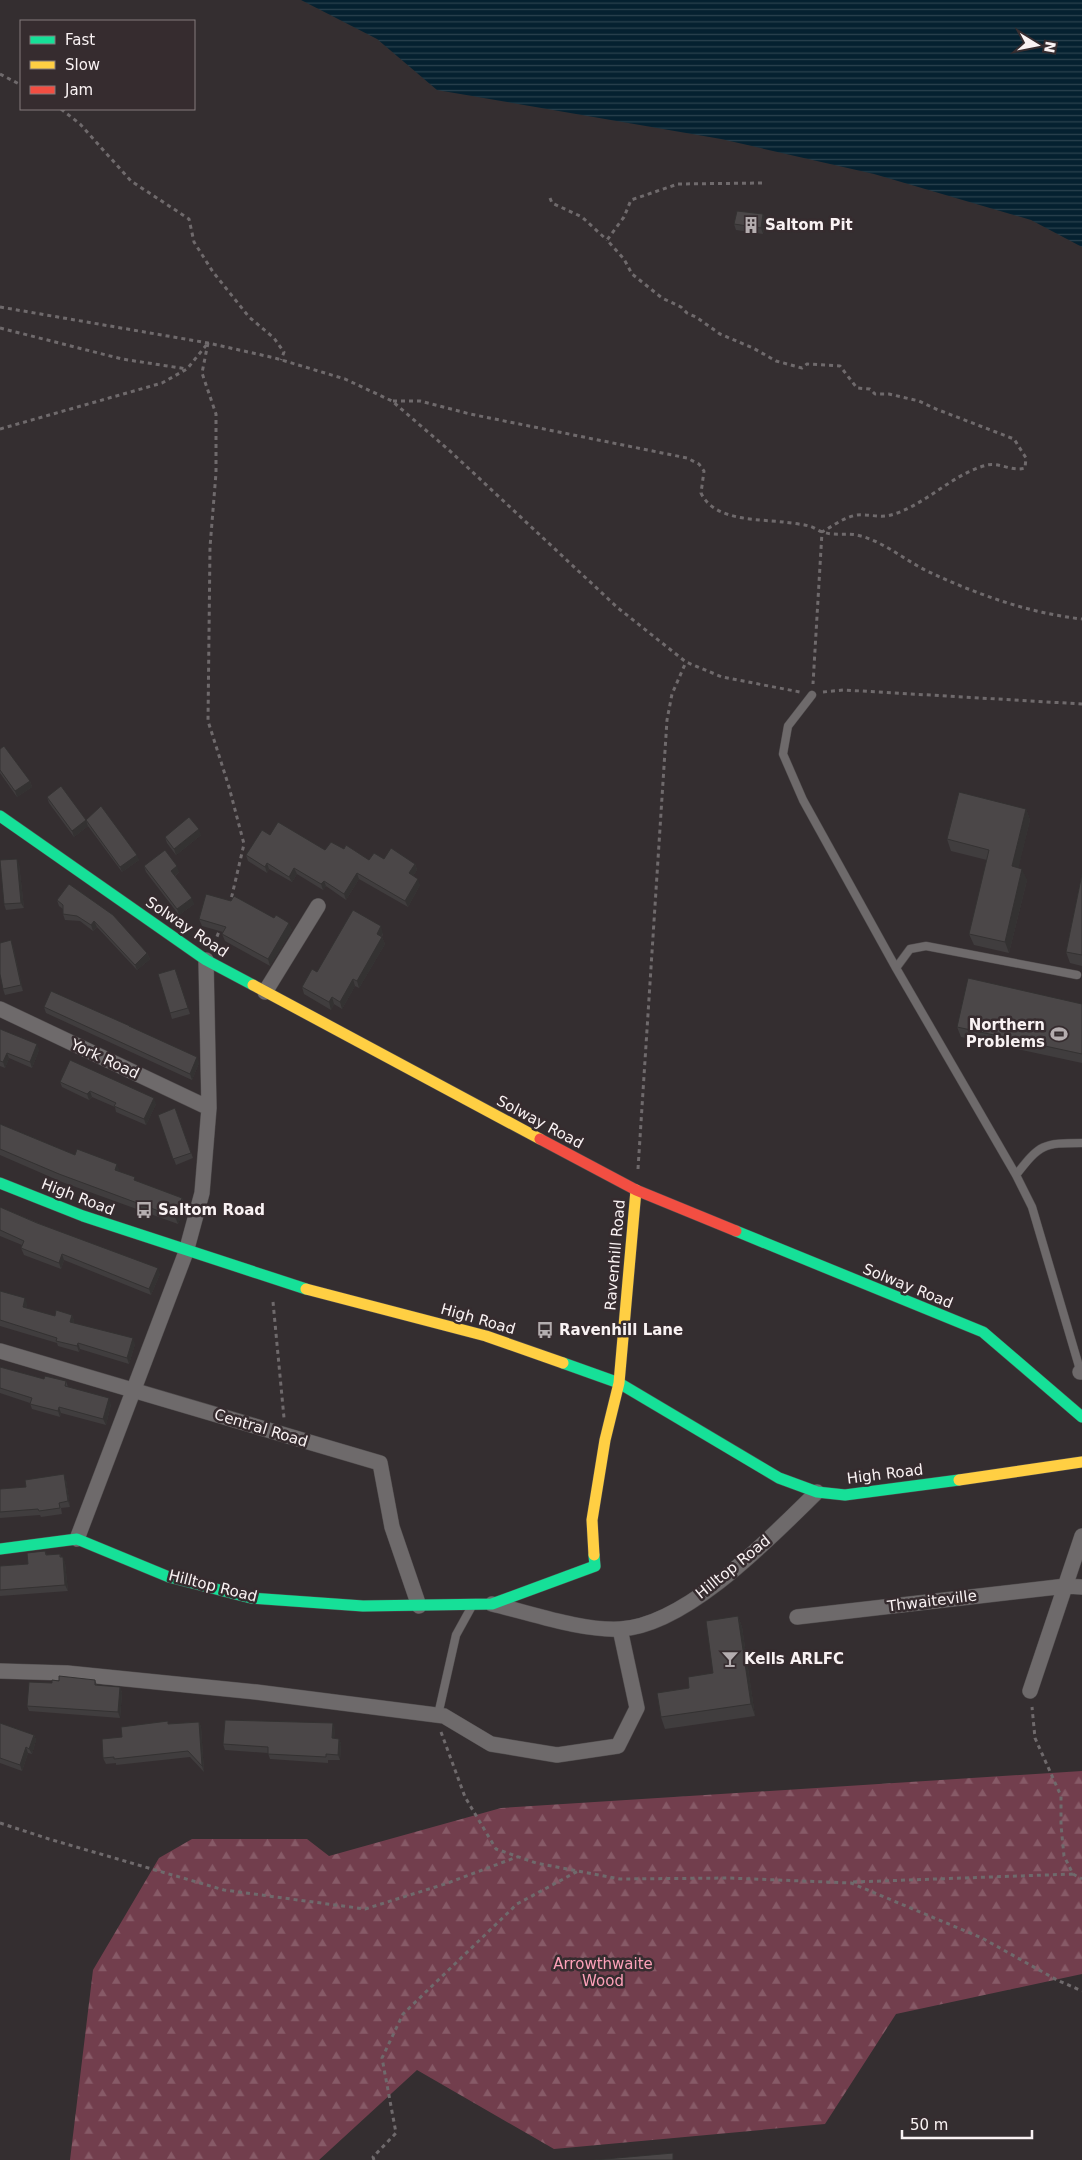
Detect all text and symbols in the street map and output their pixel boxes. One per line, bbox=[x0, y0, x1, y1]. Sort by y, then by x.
legend bbox=[20, 20, 195, 110]
north arrow bbox=[1012, 20, 1062, 70]
text: Fast bbox=[65, 31, 95, 49]
text: N bbox=[1041, 40, 1059, 54]
text: Slow bbox=[65, 56, 100, 74]
text: Jam bbox=[64, 81, 93, 99]
building icon: Saltom Pit bbox=[741, 215, 761, 235]
place label: Saltom Pit bbox=[765, 216, 853, 234]
street label: Solway Road bbox=[142, 893, 232, 961]
place label: Northern Problems bbox=[966, 1016, 1045, 1051]
sports icon: Northern Problems bbox=[1049, 1024, 1069, 1044]
street label: York Road bbox=[67, 1035, 142, 1083]
street label: Solway Road bbox=[494, 1092, 586, 1152]
street label: High Road bbox=[39, 1175, 117, 1219]
street label: Ravenhill Road bbox=[601, 1199, 629, 1311]
bus stop icon: Saltom Road bbox=[134, 1200, 154, 1220]
place label: Saltom Road bbox=[158, 1201, 265, 1219]
street label: Solway Road bbox=[860, 1260, 956, 1312]
street label: High Road bbox=[439, 1300, 517, 1338]
bus stop icon: Ravenhill Lane bbox=[535, 1320, 555, 1340]
place label: Ravenhill Lane bbox=[559, 1321, 683, 1339]
street label: Central Road bbox=[212, 1405, 310, 1451]
street label: High Road bbox=[846, 1460, 924, 1488]
street label: Hilltop Road bbox=[692, 1531, 774, 1603]
street label: Hilltop Road bbox=[167, 1566, 259, 1606]
street label: Thwaiteville bbox=[885, 1587, 978, 1616]
bar icon: Kells ARLFC bbox=[720, 1649, 740, 1669]
place label: Kells ARLFC bbox=[744, 1650, 844, 1668]
park label: Arrowthwaite Wood bbox=[553, 1955, 653, 1990]
scale bar bbox=[902, 2108, 1032, 2140]
text: 50 m bbox=[910, 2116, 948, 2134]

